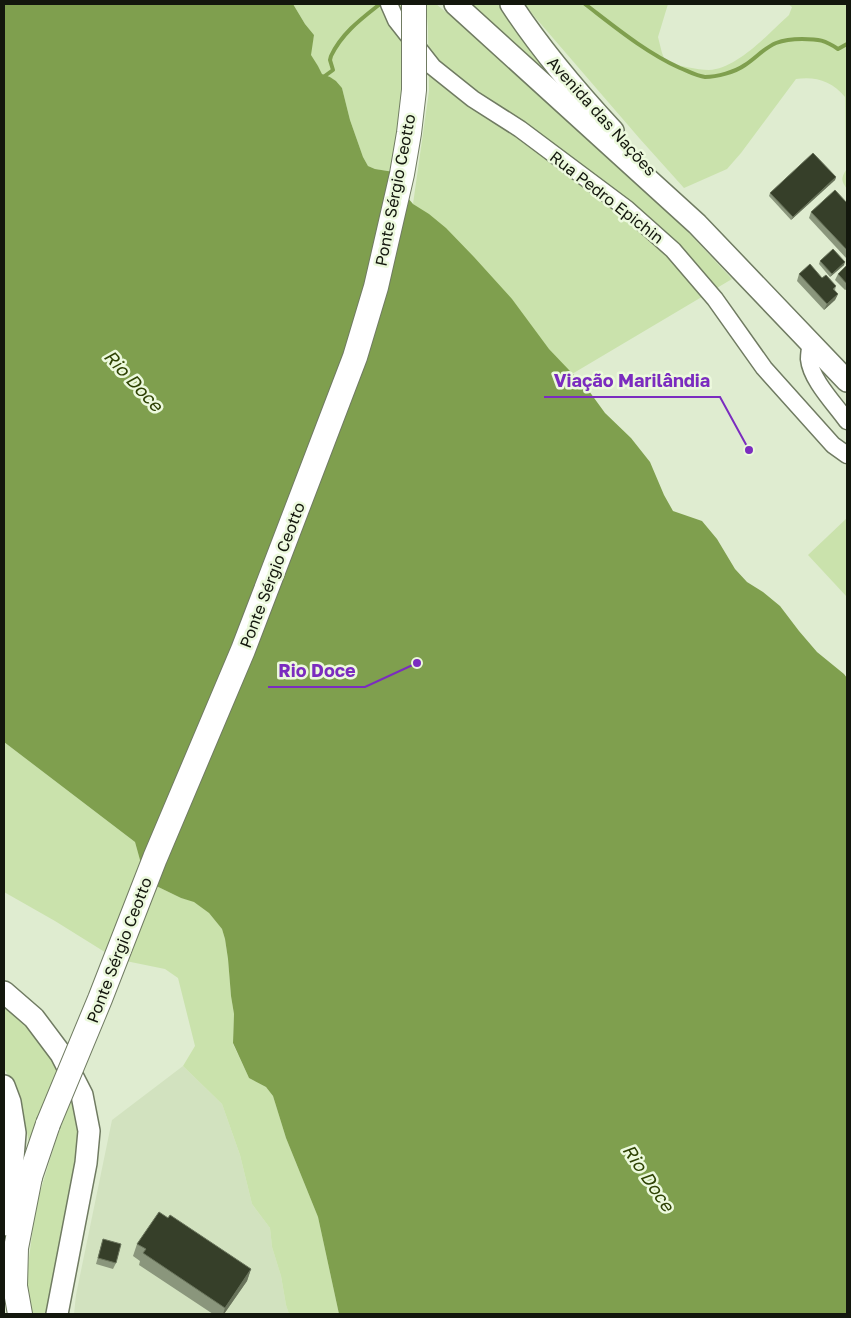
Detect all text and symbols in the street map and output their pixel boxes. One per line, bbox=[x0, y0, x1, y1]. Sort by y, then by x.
street label: Avenida das Nações bbox=[543, 52, 661, 180]
street label: Ponte Sérgio Ceotto bbox=[370, 112, 420, 268]
street label: Rua Pedro Epichin bbox=[546, 146, 668, 248]
water label: Rio Doce bbox=[100, 345, 169, 417]
callout: Viação Marilândia bbox=[544, 364, 720, 397]
text: Viação Marilândia bbox=[554, 369, 710, 391]
street label: Ponte Sérgio Ceotto bbox=[235, 499, 309, 651]
callout: Rio Doce bbox=[268, 654, 365, 687]
text: Rio Doce bbox=[278, 659, 356, 681]
street label: Ponte Sérgio Ceotto bbox=[82, 874, 156, 1026]
water label: Rio Doce bbox=[618, 1140, 680, 1216]

